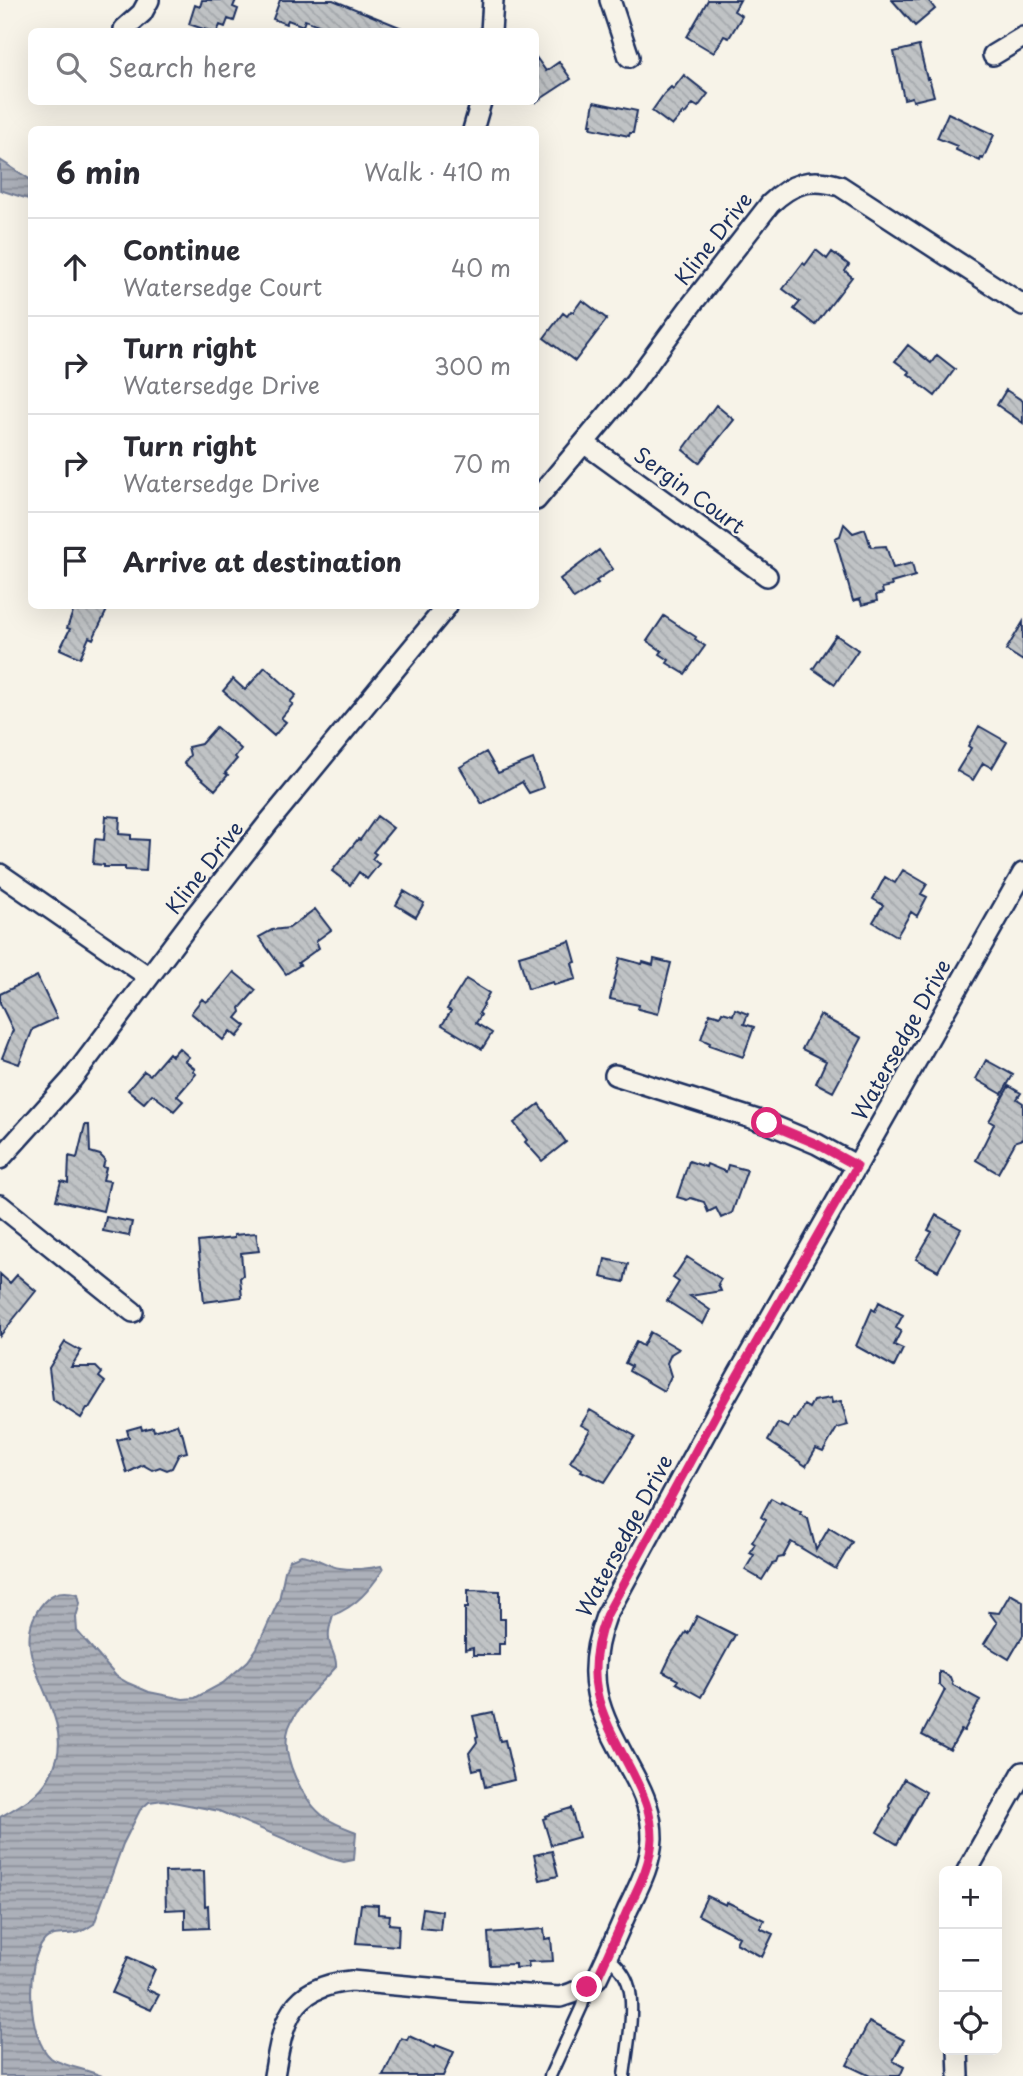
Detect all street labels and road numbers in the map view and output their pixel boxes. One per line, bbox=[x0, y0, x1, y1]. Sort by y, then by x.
street label: Kline Drive bbox=[666, 184, 759, 291]
street label: Sergin Court bbox=[628, 438, 752, 541]
street label: Kline Drive bbox=[157, 813, 250, 920]
street label: Watersedge Drive bbox=[843, 953, 958, 1125]
street label: Watersedge Drive bbox=[567, 1448, 680, 1622]

